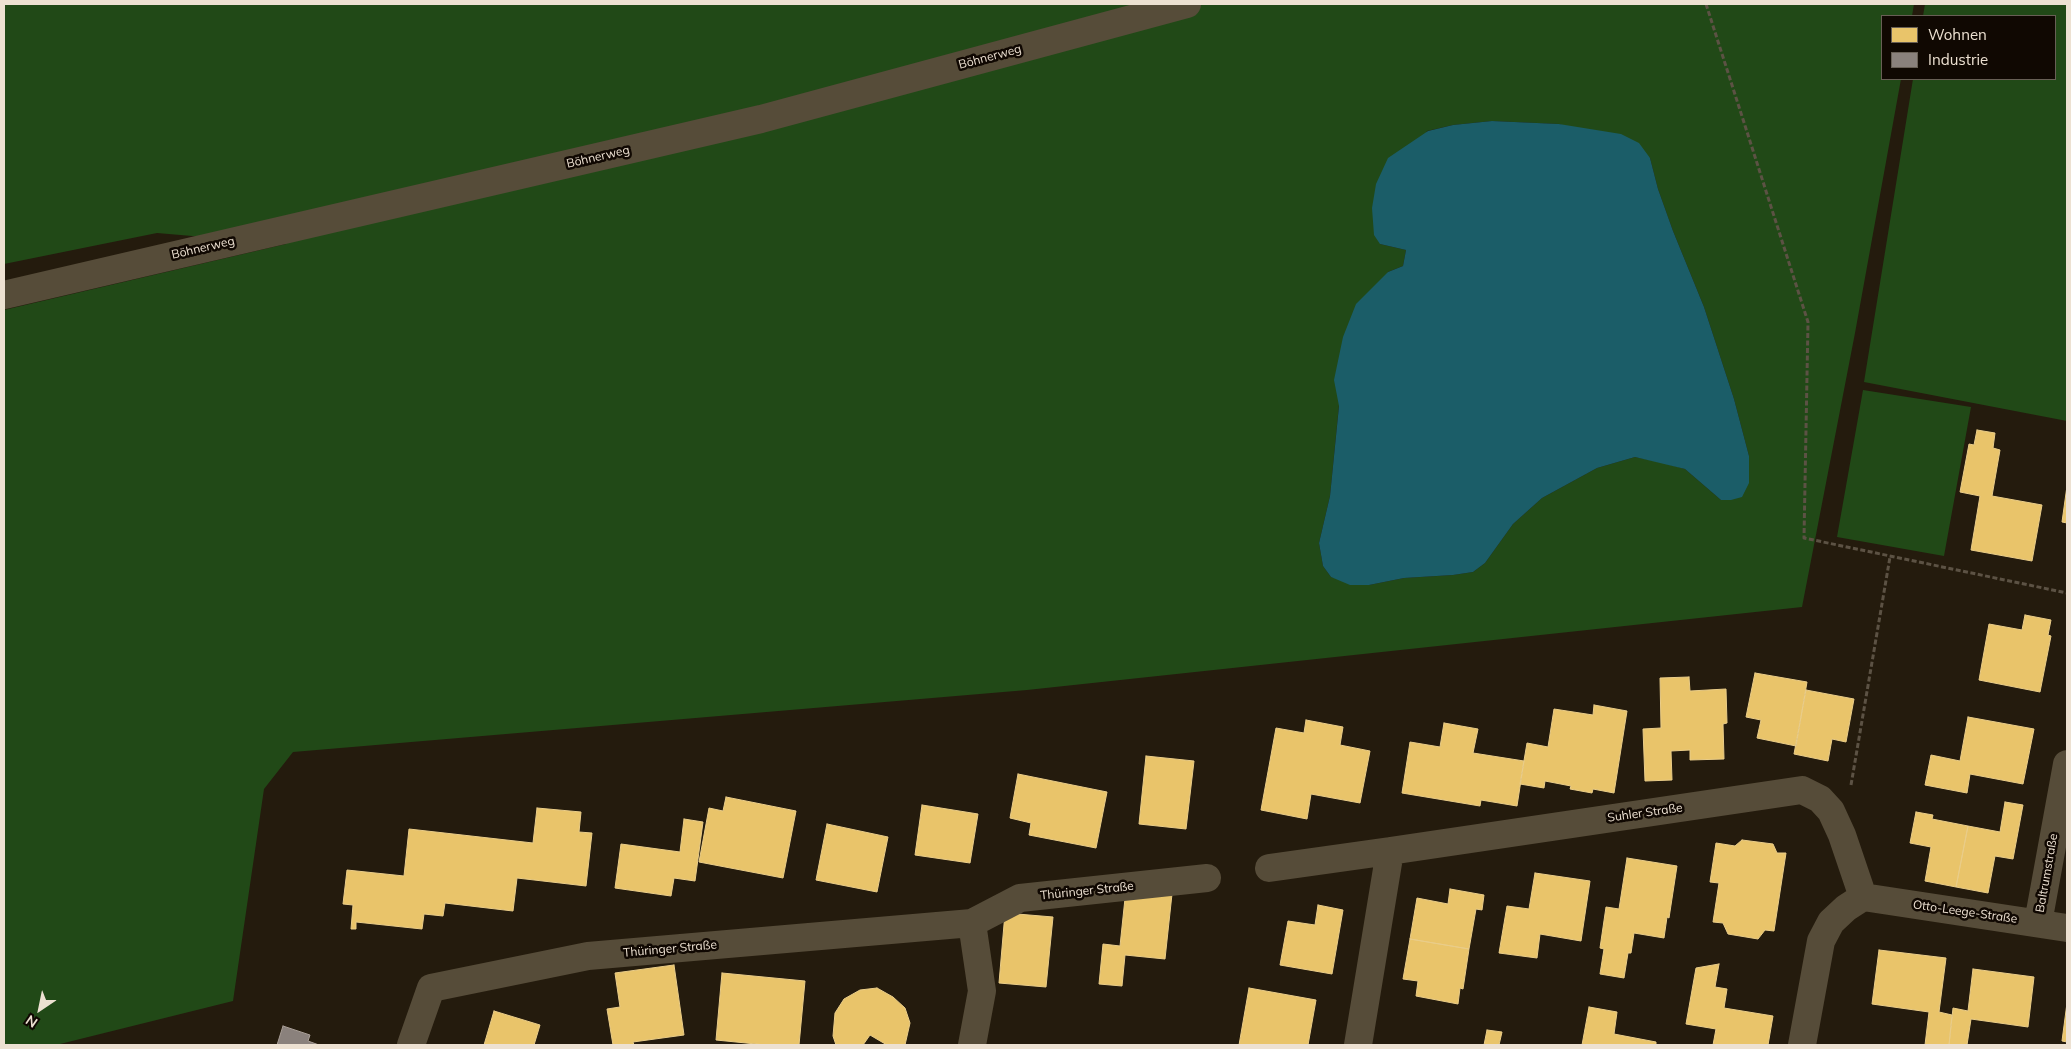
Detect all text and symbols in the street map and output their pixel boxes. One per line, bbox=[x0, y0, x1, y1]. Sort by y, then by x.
legend bbox=[1881, 15, 2056, 80]
text: Wohnen bbox=[1928, 25, 1987, 44]
street label: Böhnerweg bbox=[957, 42, 1023, 72]
text: Industrie bbox=[1928, 50, 1988, 69]
street label: Böhnerweg bbox=[565, 143, 631, 171]
street label: Böhnerweg bbox=[170, 234, 236, 262]
street label: Suhler Straße bbox=[1607, 801, 1683, 825]
street label: Baltrumstraße bbox=[2033, 832, 2061, 914]
street label: Thüringer Straße bbox=[1040, 879, 1134, 903]
street label: Otto-Leege-Straße bbox=[1912, 898, 2018, 926]
street label: Thüringer Straße bbox=[623, 938, 717, 960]
north arrow bbox=[15, 984, 65, 1034]
text: N bbox=[22, 1011, 41, 1032]

